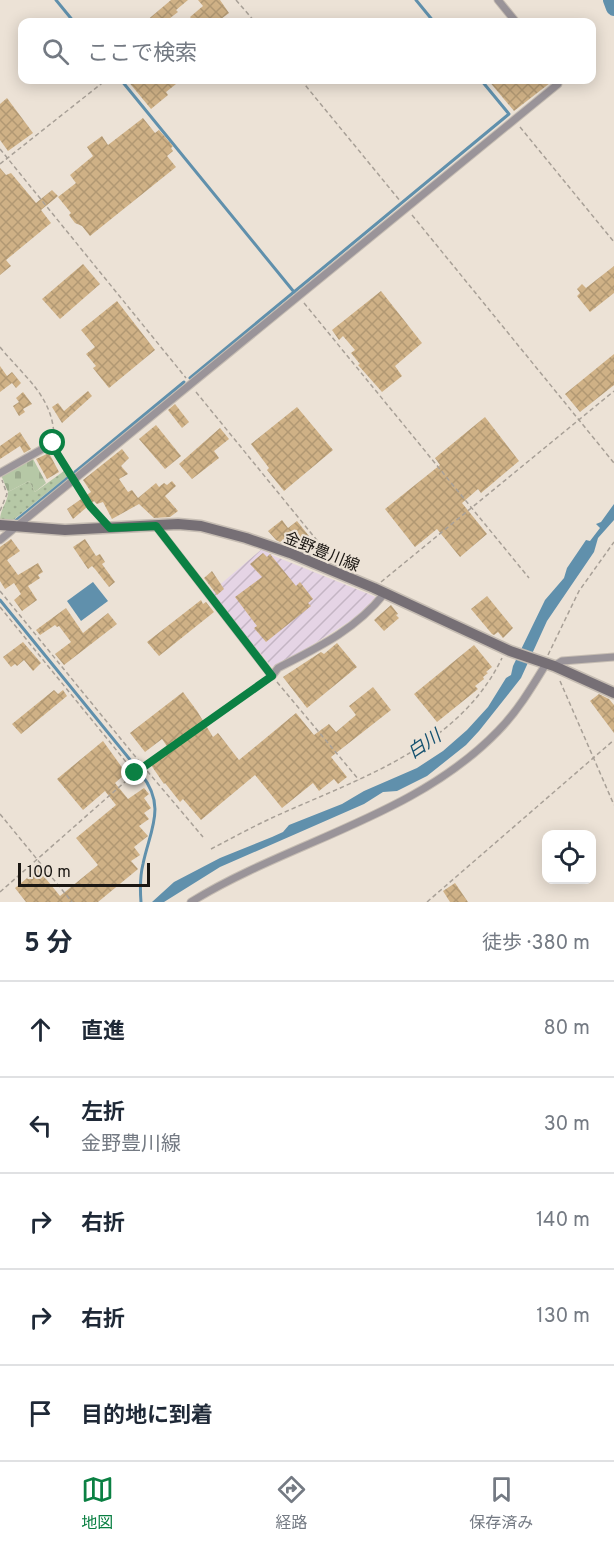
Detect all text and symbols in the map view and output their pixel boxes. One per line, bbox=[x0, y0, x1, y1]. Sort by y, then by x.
search box bbox=[18, 18, 596, 84]
icon: search bbox=[39, 35, 72, 68]
text: ここで検索 bbox=[87, 41, 197, 68]
route start bbox=[39, 429, 65, 455]
street label: 金野豊川線 bbox=[280, 529, 362, 577]
water label: 白川 bbox=[403, 725, 448, 765]
route end bbox=[121, 759, 147, 785]
map controls bbox=[542, 830, 596, 884]
button: locate bbox=[542, 830, 596, 884]
scale bar bbox=[18, 860, 150, 887]
text: 100 m bbox=[27, 863, 71, 883]
text: 5 分 bbox=[24, 928, 72, 961]
text: 徒歩 · 380 m bbox=[482, 931, 590, 957]
icon: ahead bbox=[24, 1013, 57, 1046]
text: 80 m bbox=[544, 1016, 590, 1042]
text: 直進 bbox=[81, 1019, 125, 1046]
text: 左折 bbox=[81, 1100, 125, 1127]
icon: left bbox=[24, 1109, 57, 1142]
text: 30 m bbox=[544, 1112, 590, 1138]
text: 金野豊川線 bbox=[81, 1132, 181, 1158]
icon: right bbox=[24, 1205, 57, 1238]
text: 140 m bbox=[536, 1208, 590, 1234]
text: 右折 bbox=[81, 1211, 125, 1238]
icon: right bbox=[24, 1301, 57, 1334]
text: 130 m bbox=[536, 1304, 590, 1330]
text: 右折 bbox=[81, 1307, 125, 1334]
icon: arrive bbox=[24, 1397, 57, 1430]
text: 目的地に到着 bbox=[81, 1403, 213, 1430]
tab: 地図 bbox=[81, 1473, 114, 1534]
tab: 経路 bbox=[275, 1473, 308, 1534]
tab: 保存済み bbox=[469, 1473, 533, 1534]

